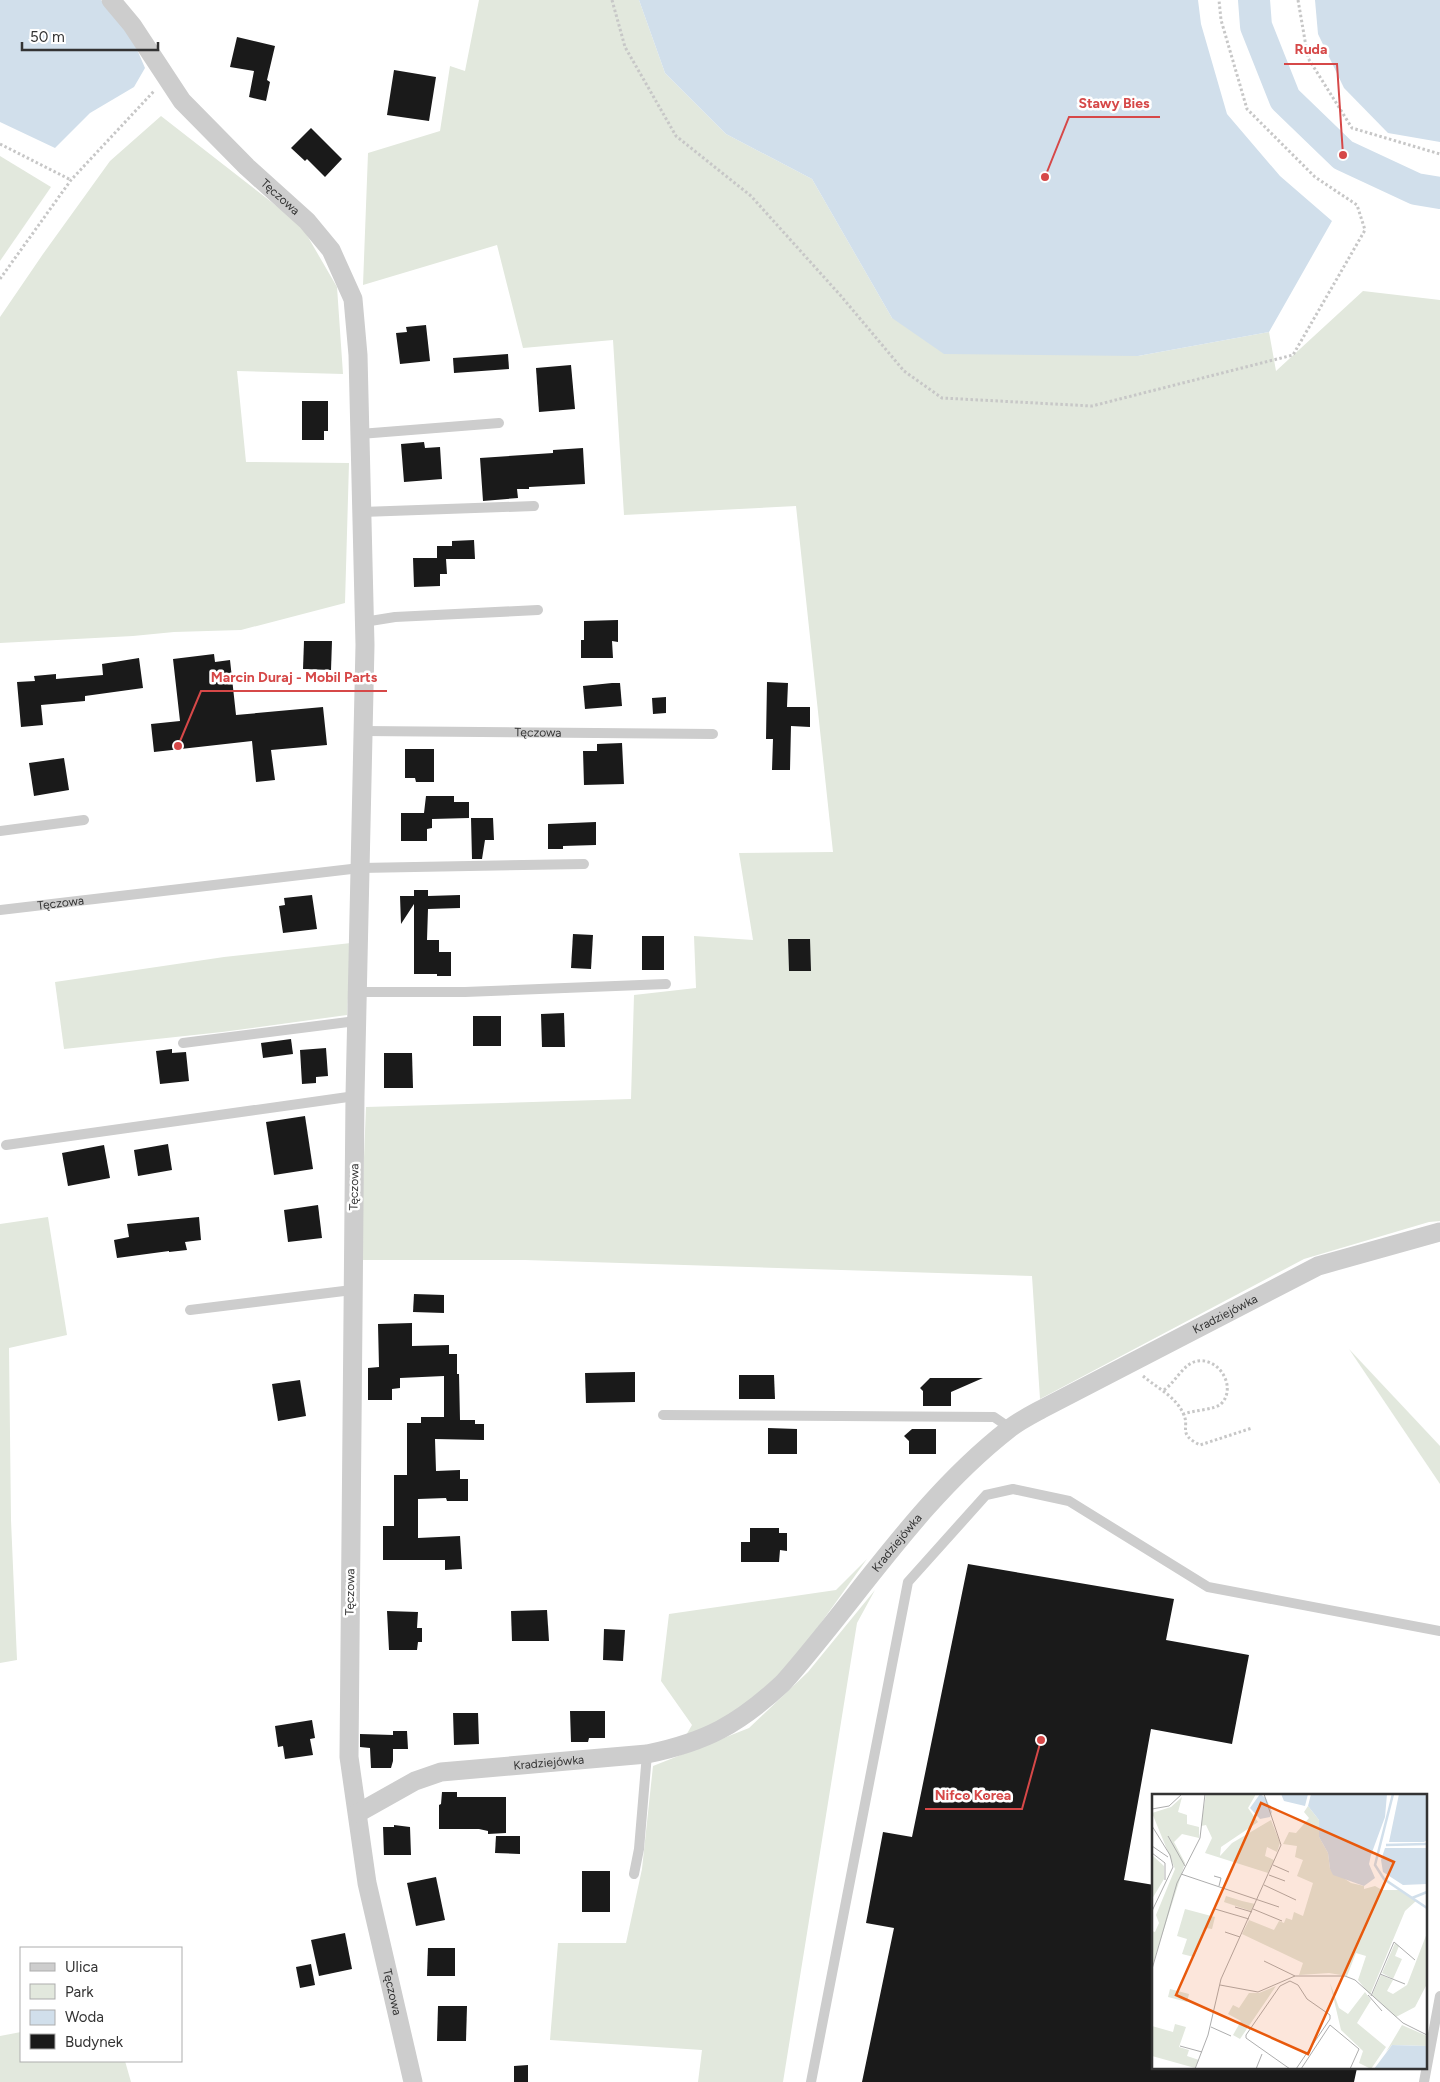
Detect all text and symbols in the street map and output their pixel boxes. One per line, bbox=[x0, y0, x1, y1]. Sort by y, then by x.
scale bar bbox=[22, 20, 159, 52]
text: 50 m bbox=[30, 28, 65, 46]
callout: Ruda bbox=[1284, 35, 1337, 64]
text: Ruda bbox=[1295, 41, 1327, 58]
callout: Stawy Bies bbox=[1069, 88, 1160, 117]
text: Stawy Bies bbox=[1079, 95, 1150, 112]
street label: Tęczowa bbox=[258, 176, 302, 218]
callout: Marcin Duraj - Mobil Parts bbox=[201, 662, 387, 691]
text: Marcin Duraj - Mobil Parts bbox=[211, 669, 378, 686]
street label: Tęczowa bbox=[514, 725, 562, 740]
street label: Tęczowa bbox=[36, 893, 85, 913]
street label: Tęczowa bbox=[347, 1163, 361, 1211]
street label: Kradziejówka bbox=[1190, 1292, 1260, 1337]
street label: Kradziejówka bbox=[869, 1511, 925, 1575]
street label: Tęczowa bbox=[343, 1568, 357, 1616]
street label: Kradziejówka bbox=[513, 1753, 585, 1773]
callout: Nifco Korea bbox=[925, 1780, 1022, 1809]
text: Nifco Korea bbox=[935, 1787, 1011, 1804]
inset map bbox=[1152, 1794, 1428, 2070]
legend bbox=[20, 1947, 182, 2062]
text: Ulica bbox=[65, 1958, 98, 1976]
street label: Tęczowa bbox=[380, 1968, 404, 2017]
text: Park bbox=[65, 1983, 94, 2001]
text: Woda bbox=[65, 2008, 104, 2026]
text: Budynek bbox=[65, 2033, 124, 2051]

